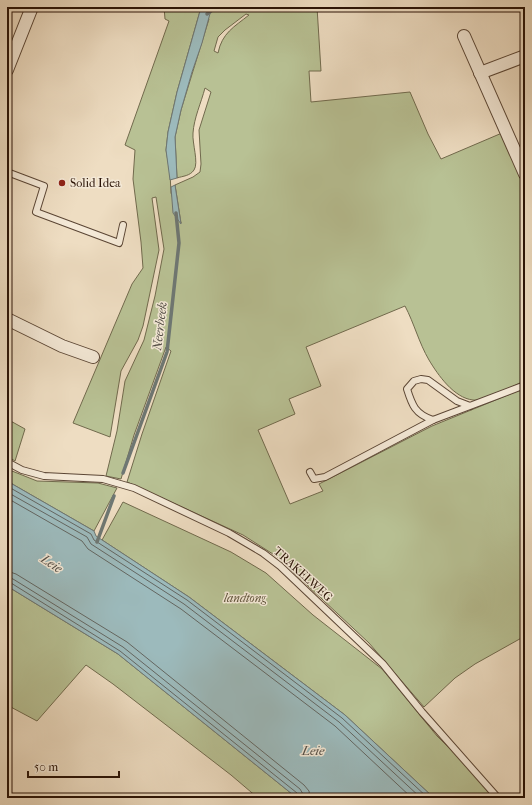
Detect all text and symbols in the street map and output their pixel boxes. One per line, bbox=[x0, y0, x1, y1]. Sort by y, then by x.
place label: Solid Idea bbox=[70, 176, 121, 190]
marker: Solid Idea bbox=[57, 178, 67, 188]
water label: Neerbeek bbox=[149, 301, 170, 352]
street label: TRAKELWEG bbox=[271, 544, 336, 604]
water label: Leie bbox=[37, 551, 66, 576]
park label: landtong bbox=[223, 591, 266, 605]
water label: Leie bbox=[301, 743, 325, 758]
scale bar bbox=[28, 753, 119, 779]
text: 50 m bbox=[34, 760, 58, 774]

